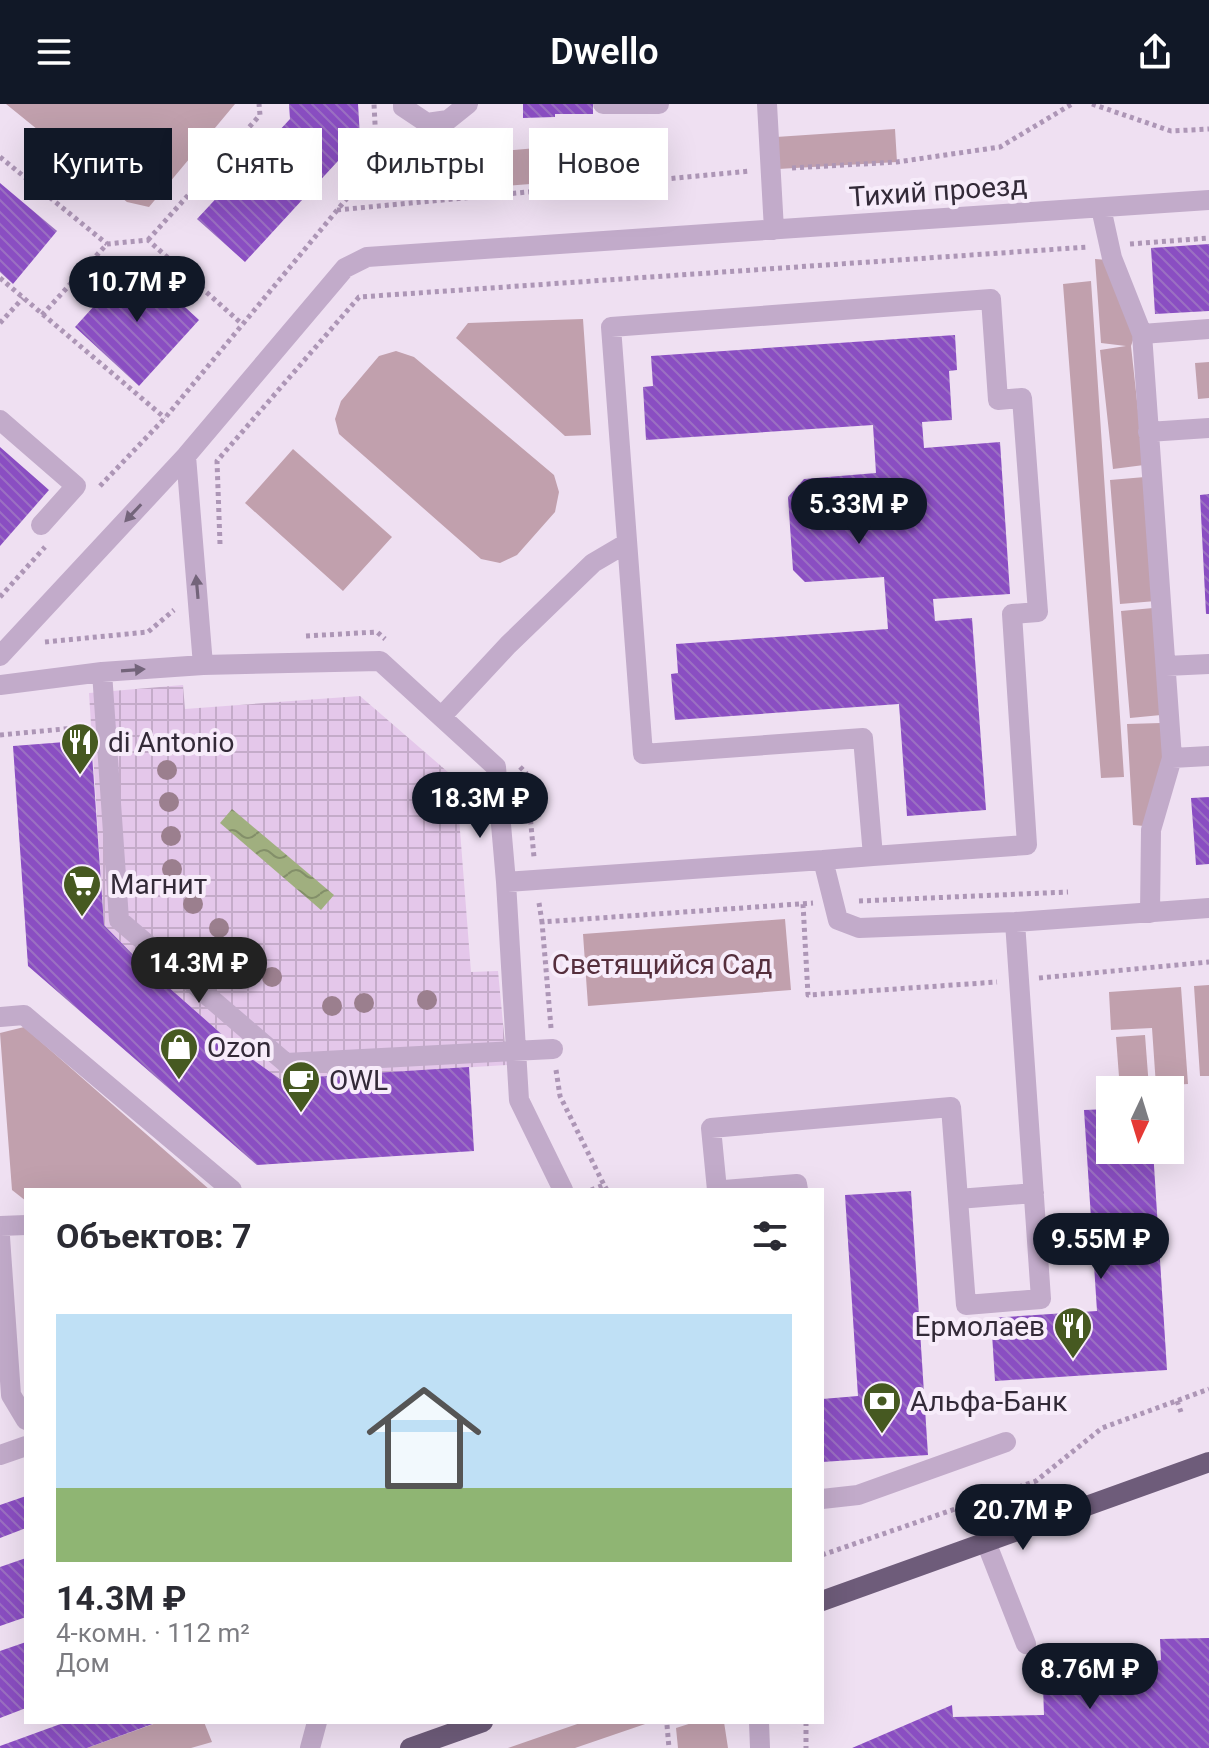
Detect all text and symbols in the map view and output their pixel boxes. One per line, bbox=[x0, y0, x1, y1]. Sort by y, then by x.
icon: menu bbox=[32, 30, 76, 74]
icon: share bbox=[1133, 30, 1177, 74]
text: Dwello bbox=[550, 31, 659, 73]
chip: Купить bbox=[24, 128, 172, 200]
chip: Снять bbox=[188, 128, 322, 200]
chip: Фильтры bbox=[338, 128, 513, 200]
chip: Новое bbox=[529, 128, 668, 200]
street label: Тихий проезд bbox=[848, 168, 1028, 214]
pin: 10.7M ₽ bbox=[63, 256, 211, 324]
text: 10.7M ₽ bbox=[87, 267, 187, 297]
pin: 5.33M ₽ bbox=[785, 478, 933, 546]
text: 5.33M ₽ bbox=[809, 489, 909, 519]
one-way arrow bbox=[125, 504, 143, 523]
one-way arrow bbox=[190, 574, 203, 599]
one-way arrow bbox=[121, 663, 146, 676]
restaurant icon: di Antonio bbox=[59, 721, 101, 776]
place label: di Antonio bbox=[108, 726, 234, 759]
pin: 18.3M ₽ bbox=[406, 772, 554, 840]
text: 18.3M ₽ bbox=[430, 783, 530, 813]
supermarket icon: Магнит bbox=[61, 863, 103, 918]
place label: Магнит bbox=[110, 868, 207, 901]
pin: 14.3M ₽ bbox=[125, 937, 273, 1005]
text: 14.3M ₽ bbox=[149, 948, 249, 978]
park label: Светящийся Сад bbox=[552, 948, 772, 981]
shop icon: Ozon bbox=[158, 1026, 200, 1081]
place label: Ozon bbox=[207, 1031, 271, 1064]
cafe icon: OWL bbox=[280, 1059, 322, 1114]
place label: OWL bbox=[329, 1064, 388, 1097]
north arrow bbox=[1096, 1076, 1184, 1164]
map controls bbox=[1096, 1076, 1184, 1164]
pin: 9.55M ₽ bbox=[1027, 1213, 1175, 1281]
icon: filters bbox=[748, 1214, 792, 1258]
text: Объектов: 7 bbox=[56, 1216, 251, 1256]
text: 9.55M ₽ bbox=[1051, 1224, 1151, 1254]
restaurant icon: Ермолаев bbox=[1052, 1305, 1094, 1360]
place label: Ермолаев bbox=[915, 1310, 1045, 1343]
icon: home bbox=[352, 1366, 496, 1510]
bank icon: Альфа-Банк bbox=[861, 1380, 903, 1435]
place label: Альфа-Банк bbox=[910, 1385, 1067, 1418]
pin: 20.7M ₽ bbox=[949, 1484, 1097, 1552]
text: 20.7M ₽ bbox=[973, 1495, 1073, 1525]
text: 14.3M ₽ bbox=[56, 1578, 187, 1618]
text: 4-комн. · 112 m² bbox=[56, 1618, 250, 1648]
pin: 8.76M ₽ bbox=[1016, 1643, 1164, 1711]
text: Дом bbox=[56, 1648, 110, 1678]
text: 8.76M ₽ bbox=[1040, 1654, 1140, 1684]

